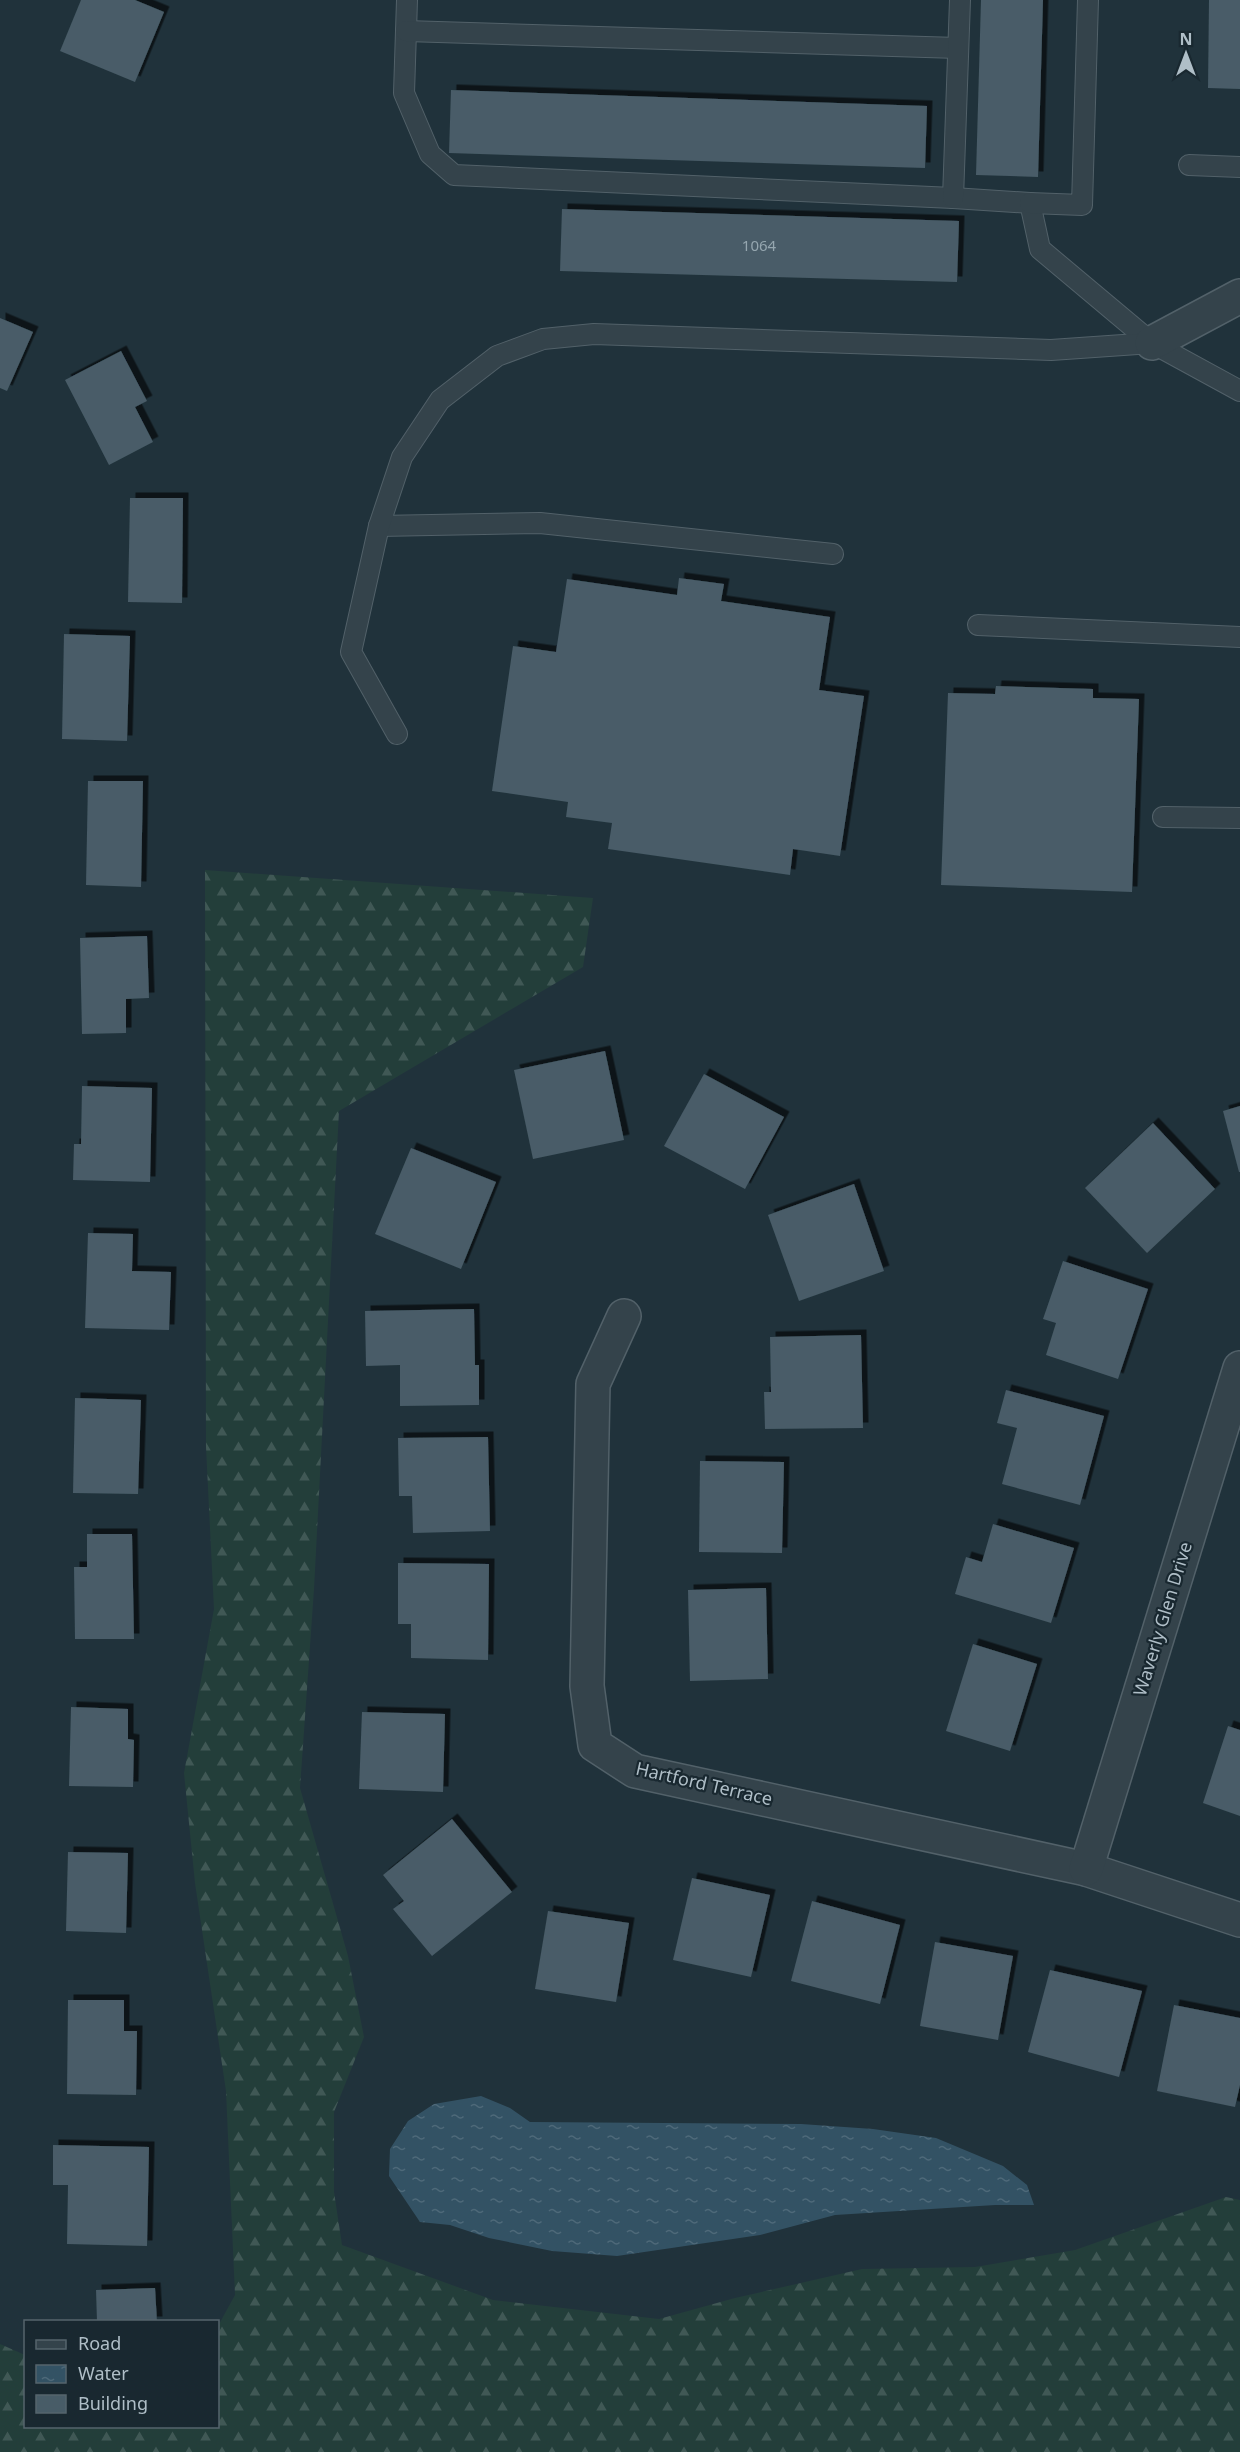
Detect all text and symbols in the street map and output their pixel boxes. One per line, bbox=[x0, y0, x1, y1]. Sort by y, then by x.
north arrow bbox=[1156, 24, 1216, 84]
text: N bbox=[1179, 28, 1193, 50]
house number: 1064 bbox=[742, 235, 777, 255]
street label: Waverly Glen Drive bbox=[1127, 1539, 1197, 1699]
street label: Hartford Terrace bbox=[634, 1756, 775, 1810]
legend bbox=[24, 2320, 219, 2428]
text: Road bbox=[78, 2331, 121, 2355]
text: Water bbox=[78, 2361, 129, 2385]
text: Building bbox=[78, 2391, 148, 2415]

